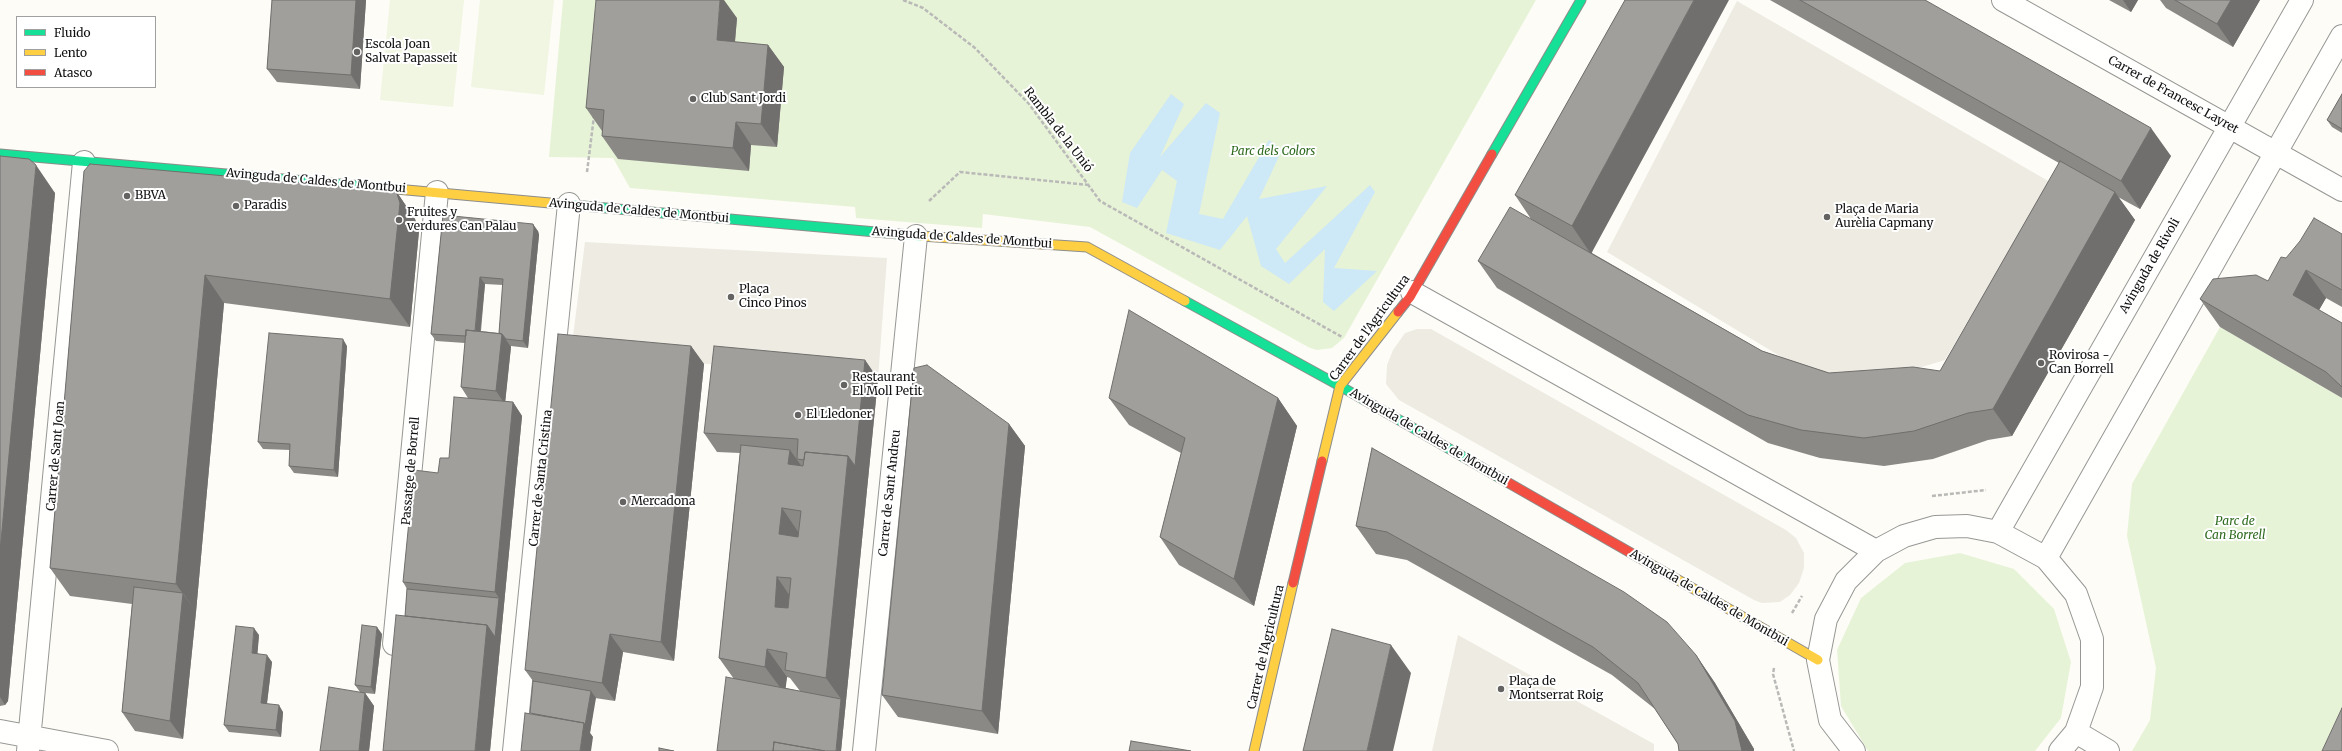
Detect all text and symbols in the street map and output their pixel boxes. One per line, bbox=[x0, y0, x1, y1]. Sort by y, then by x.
legend bbox=[16, 16, 156, 88]
text: Fluido bbox=[54, 25, 91, 40]
place label: Escola Joan Salvat Papasseit bbox=[365, 38, 457, 66]
text: Lento bbox=[54, 45, 87, 60]
marker: Escola Joan Salvat Papasseit bbox=[352, 47, 362, 57]
street label: Carrer de Francesc Layret bbox=[2105, 53, 2241, 137]
text: Atasco bbox=[54, 65, 92, 80]
street label: Rambla de la Unió bbox=[1020, 85, 1096, 175]
place label: Club Sant Jordi bbox=[701, 92, 786, 106]
marker: Club Sant Jordi bbox=[688, 94, 698, 104]
park label: Parc dels Colors bbox=[1231, 145, 1315, 159]
street label: Avinguda de Caldes de Montbui bbox=[225, 166, 407, 196]
place label: BBVA bbox=[135, 189, 166, 203]
marker: BBVA bbox=[122, 191, 132, 201]
street label: Avinguda de Caldes de Montbui bbox=[548, 196, 730, 226]
place label: Paradis bbox=[244, 199, 287, 213]
marker: Paradis bbox=[231, 201, 241, 211]
place label: Plaça de Maria Aurèlia Capmany bbox=[1835, 203, 1933, 231]
place label: Fruites y verdures Can Palau bbox=[407, 206, 517, 234]
marker: Plaça de Maria Aurèlia Capmany bbox=[1822, 212, 1832, 222]
marker: Fruites y verdures Can Palau bbox=[394, 215, 404, 225]
street label: Avinguda de Rivoli bbox=[2117, 216, 2183, 316]
street label: Avinguda de Caldes de Montbui bbox=[871, 225, 1053, 251]
street label: Carrer de l'Agricultura bbox=[1327, 272, 1413, 384]
place label: Plaça Cinco Pinos bbox=[739, 283, 807, 311]
marker: Plaça Cinco Pinos bbox=[726, 292, 736, 302]
place label: Rovirosa - Can Borrell bbox=[2049, 349, 2114, 377]
marker: Rovirosa - Can Borrell bbox=[2036, 358, 2046, 368]
place label: Restaurant El Moll Petit bbox=[852, 371, 922, 399]
marker: Restaurant El Moll Petit bbox=[839, 380, 849, 390]
street label: Avinguda de Caldes de Montbui bbox=[1347, 386, 1511, 488]
street label: Carrer de Sant Joan bbox=[44, 400, 68, 512]
place label: El Lledoner bbox=[806, 408, 872, 422]
street label: Carrer de Santa Cristina bbox=[527, 409, 555, 547]
marker: El Lledoner bbox=[793, 410, 803, 420]
street label: Passatge de Borrell bbox=[399, 416, 423, 526]
street label: Carrer de Sant Andreu bbox=[876, 429, 904, 557]
place label: Mercadona bbox=[631, 495, 695, 509]
marker: Mercadona bbox=[618, 497, 628, 507]
park label: Parc de Can Borrell bbox=[2204, 515, 2266, 543]
street label: Avinguda de Caldes de Montbui bbox=[1627, 547, 1791, 649]
street label: Carrer de l'Agricultura bbox=[1245, 584, 1287, 710]
place label: Plaça de Montserrat Roig bbox=[1509, 675, 1603, 703]
marker: Plaça de Montserrat Roig bbox=[1496, 684, 1506, 694]

